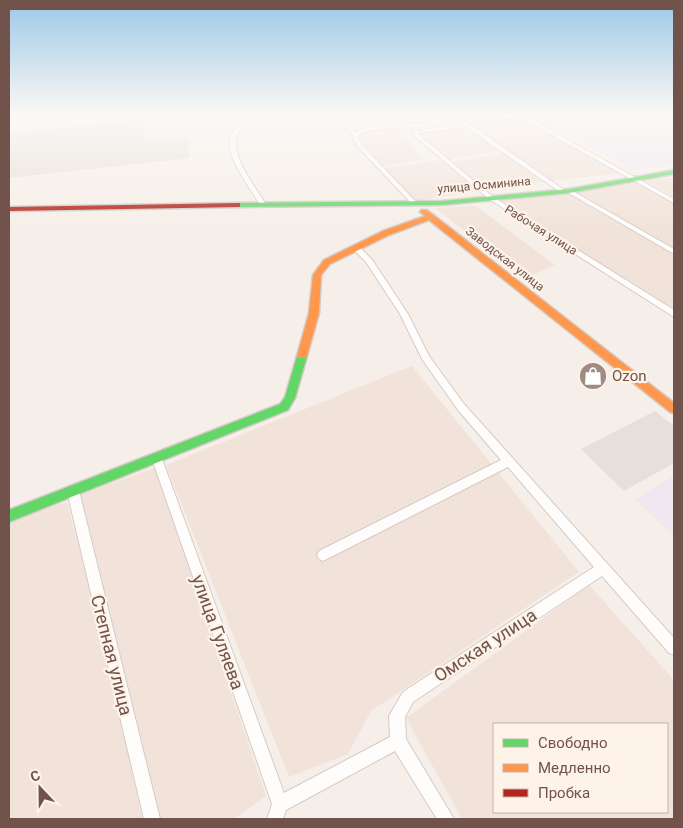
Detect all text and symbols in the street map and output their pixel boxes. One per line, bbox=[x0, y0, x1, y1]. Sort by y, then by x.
street label: улица Осминина bbox=[437, 174, 531, 196]
street label: Рабочая улица bbox=[502, 202, 580, 258]
street label: Заводская улица bbox=[463, 224, 547, 294]
shop icon: Ozon bbox=[578, 361, 608, 391]
place label: Ozon bbox=[612, 367, 646, 385]
street label: улица Гуляева bbox=[187, 572, 249, 692]
street label: Степная улица bbox=[87, 593, 137, 717]
street label: Омская улица bbox=[430, 604, 540, 686]
legend bbox=[493, 723, 668, 813]
text: Свободно bbox=[538, 734, 607, 752]
text: Медленно bbox=[538, 759, 611, 777]
north arrow bbox=[15, 763, 65, 813]
text: С bbox=[28, 767, 42, 785]
text: Пробка bbox=[538, 784, 590, 802]

